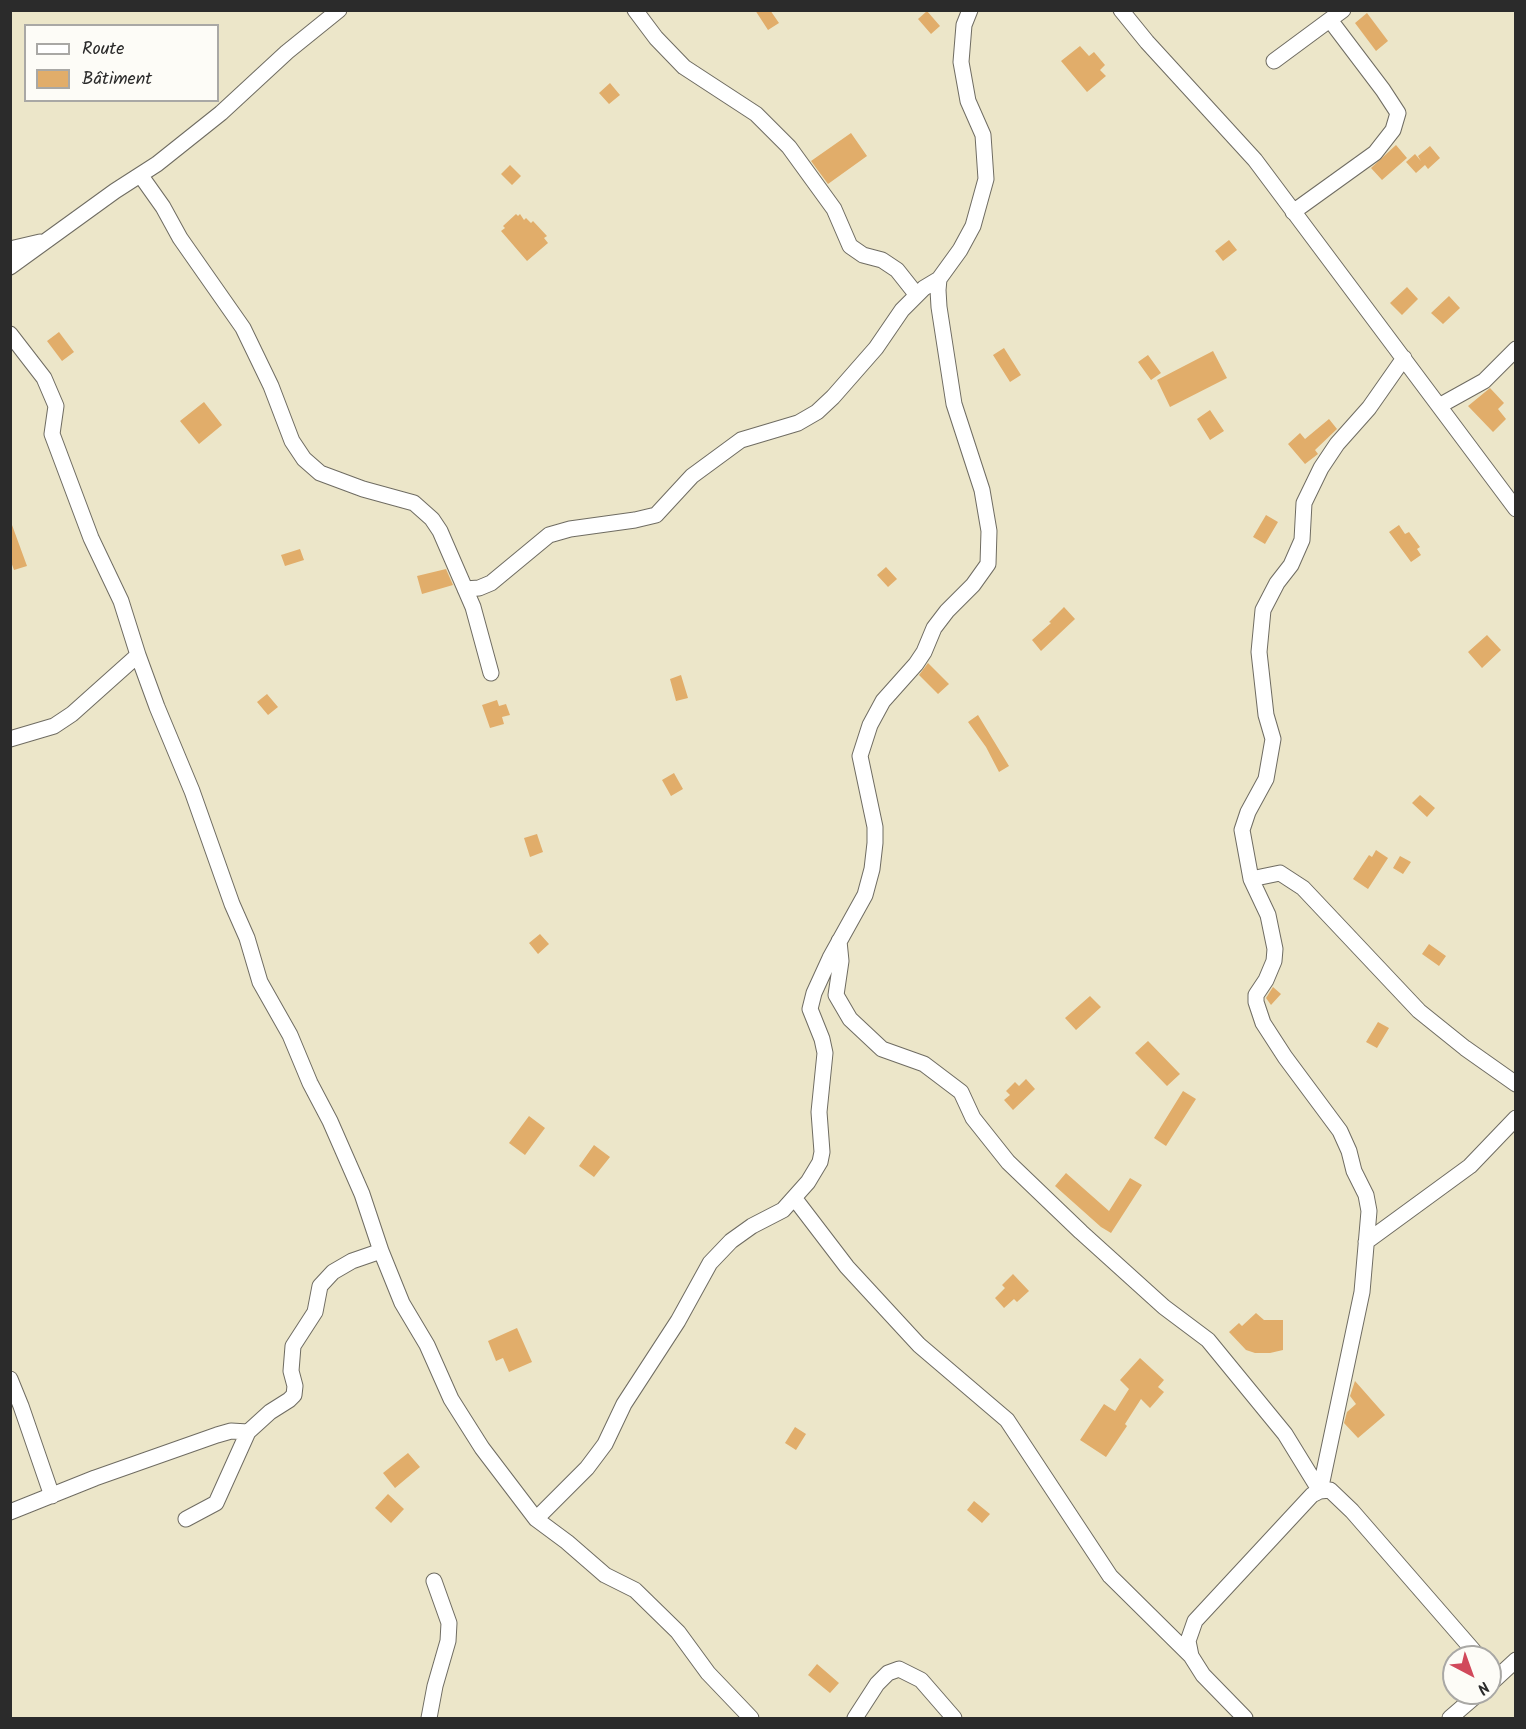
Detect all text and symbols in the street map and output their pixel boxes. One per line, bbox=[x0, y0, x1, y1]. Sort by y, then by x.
legend bbox=[24, 24, 219, 102]
text: Route bbox=[82, 35, 124, 64]
text: Bâtiment bbox=[82, 65, 152, 94]
north arrow bbox=[1442, 1645, 1502, 1705]
text: N bbox=[1471, 1675, 1495, 1700]

